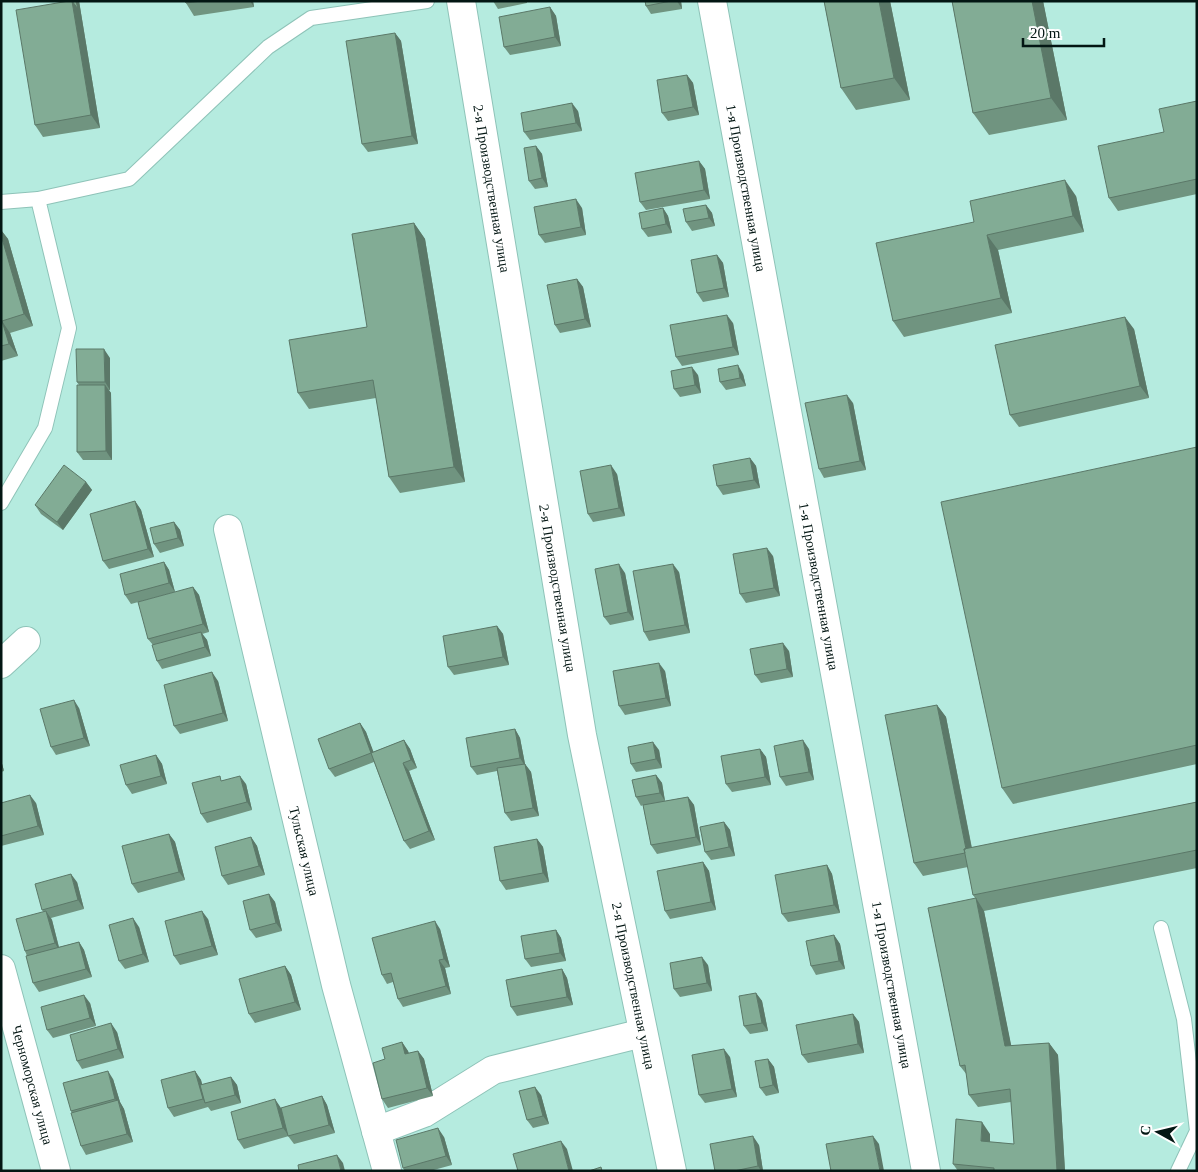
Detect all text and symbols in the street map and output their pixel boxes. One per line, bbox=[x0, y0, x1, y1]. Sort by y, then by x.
scale bar bbox=[1023, 15, 1104, 47]
text: 20 m bbox=[1030, 25, 1061, 41]
street label: 1-я Производственная улица bbox=[723, 103, 768, 274]
street label: 2-я Производственная улица bbox=[470, 104, 513, 274]
street label: 1-я Производственная улица bbox=[796, 501, 841, 672]
street label: 2-я Производственная улица bbox=[536, 503, 579, 674]
street label: Тульская улица bbox=[286, 805, 322, 898]
street label: 1-я Производственная улица bbox=[869, 900, 914, 1070]
street label: 2-я Производственная улица bbox=[609, 901, 658, 1071]
street label: Черноморская улица bbox=[9, 1024, 56, 1147]
north arrow bbox=[1133, 1107, 1183, 1157]
text: С bbox=[1137, 1124, 1154, 1136]

